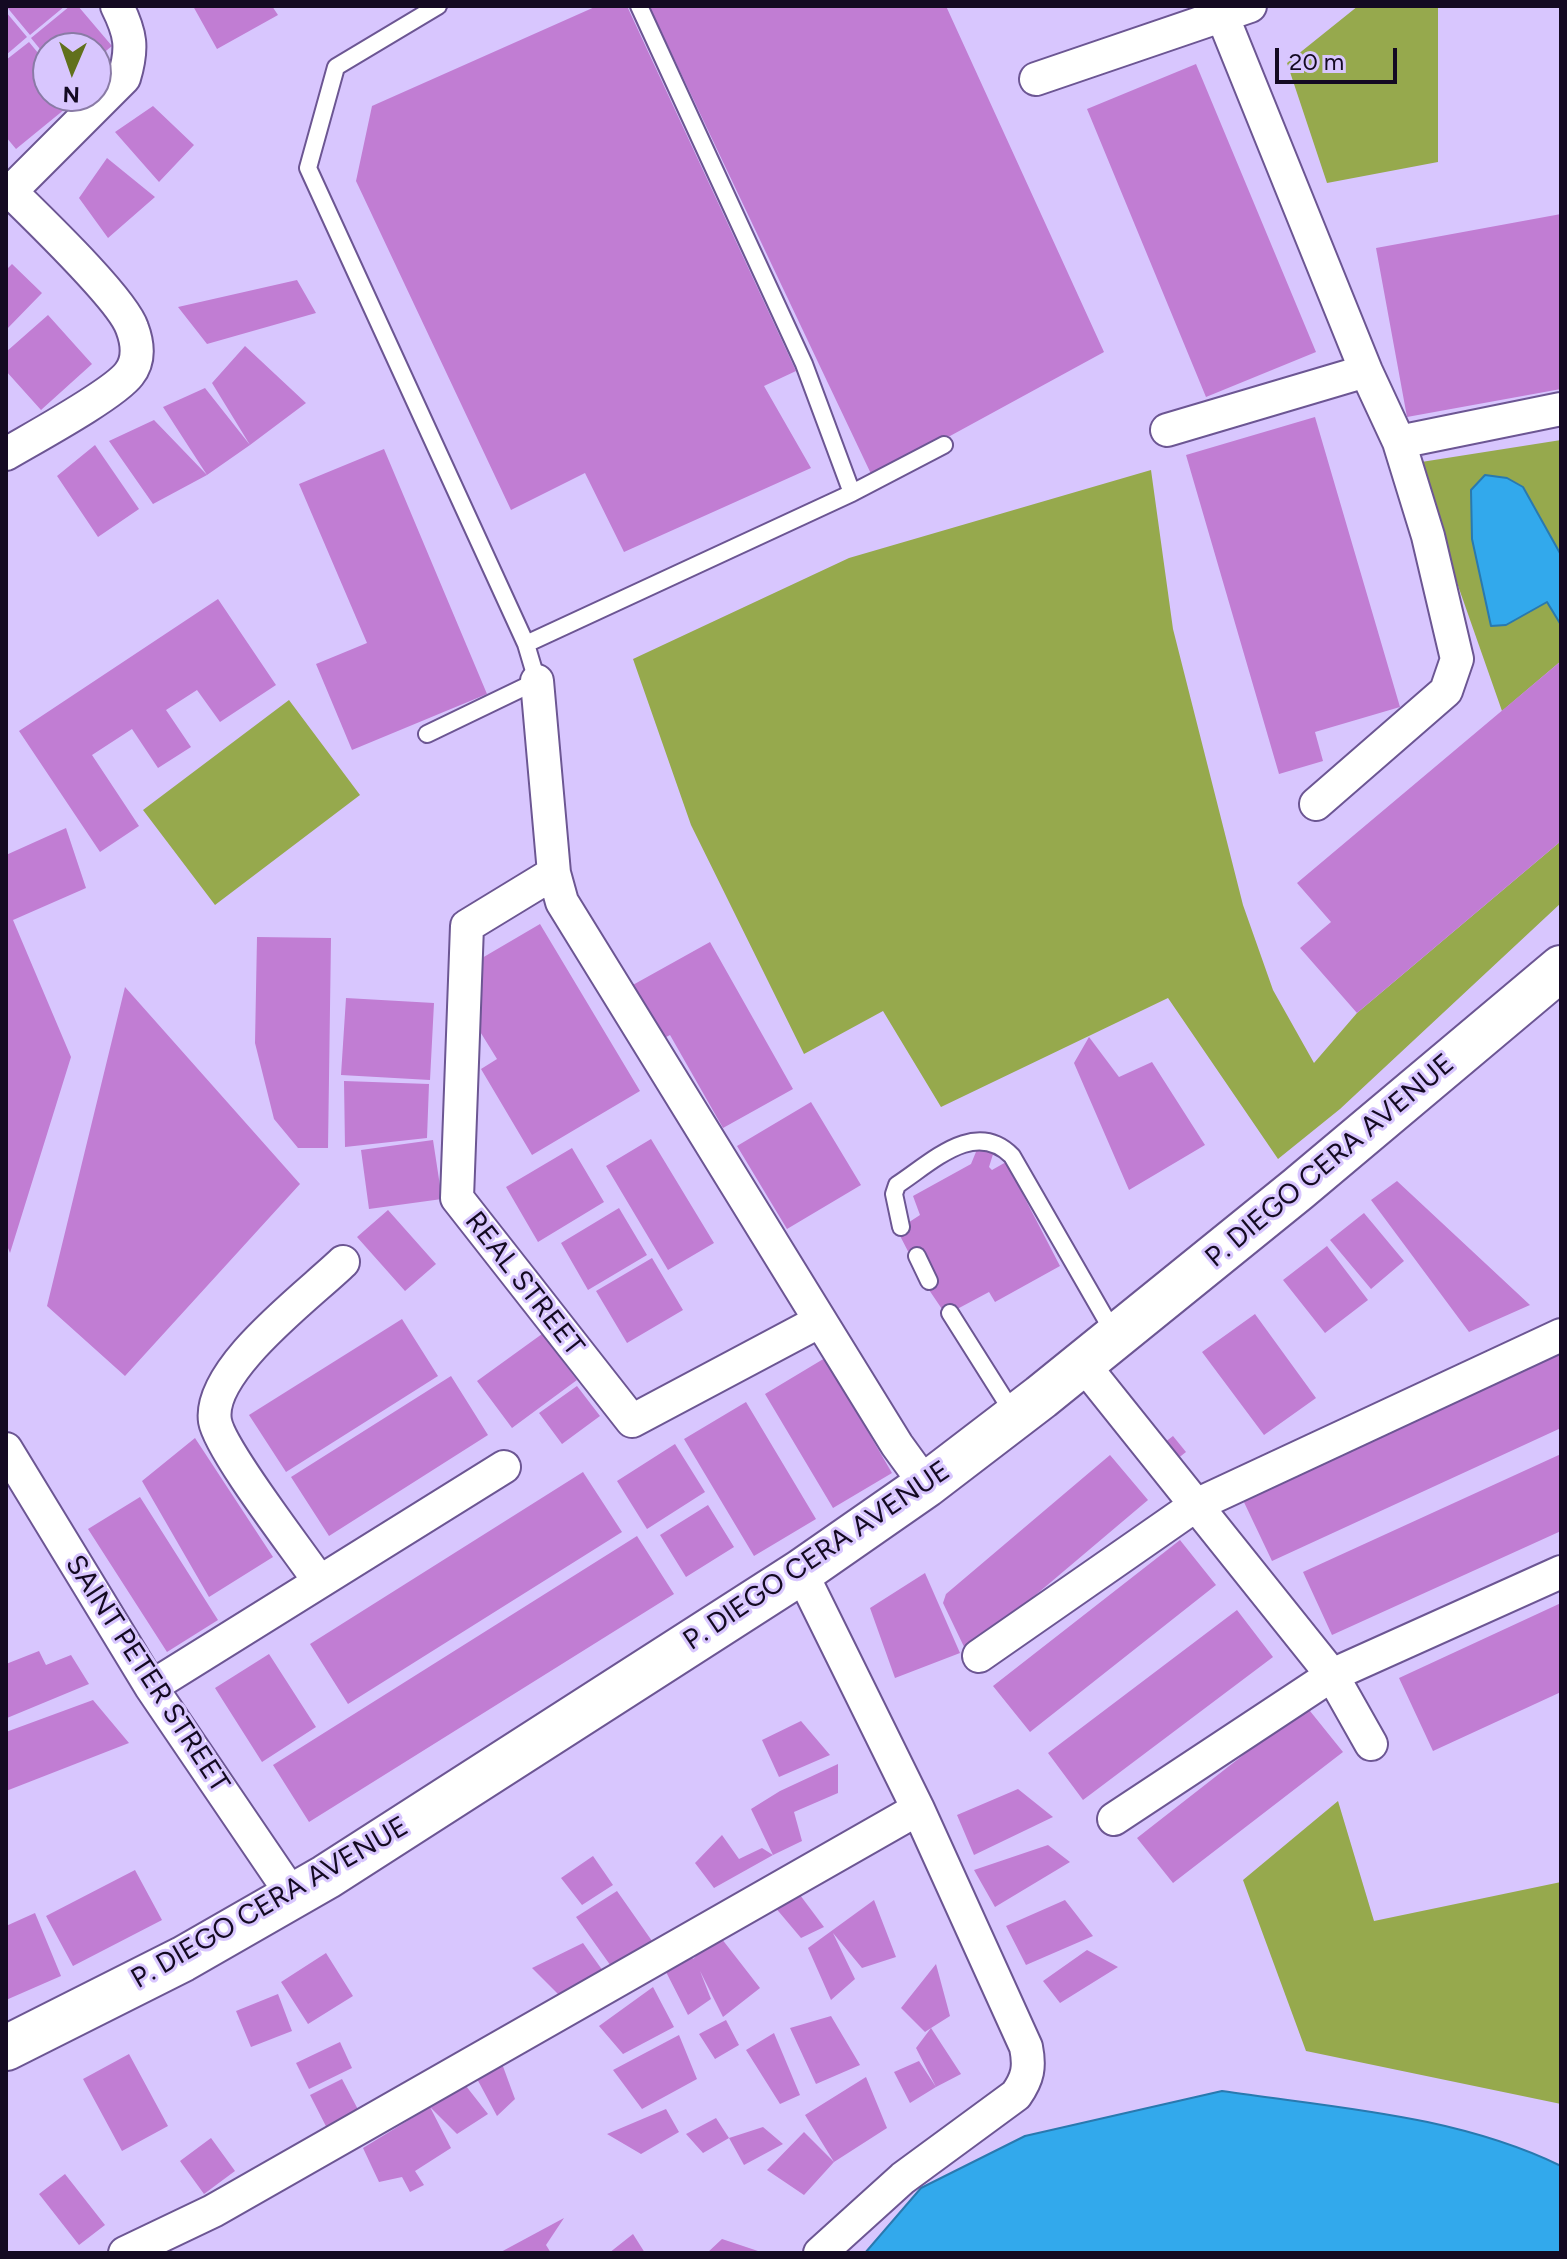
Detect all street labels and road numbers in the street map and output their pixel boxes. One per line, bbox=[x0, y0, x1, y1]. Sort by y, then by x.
street label: P. DIEGO CERA AVENUE bbox=[1199, 1047, 1461, 1275]
street label: REAL STREET bbox=[457, 1205, 591, 1363]
street label: P. DIEGO CERA AVENUE bbox=[677, 1454, 957, 1658]
street label: SAINT PETER STREET bbox=[58, 1549, 236, 1799]
street label: P. DIEGO CERA AVENUE bbox=[126, 1810, 414, 1996]

